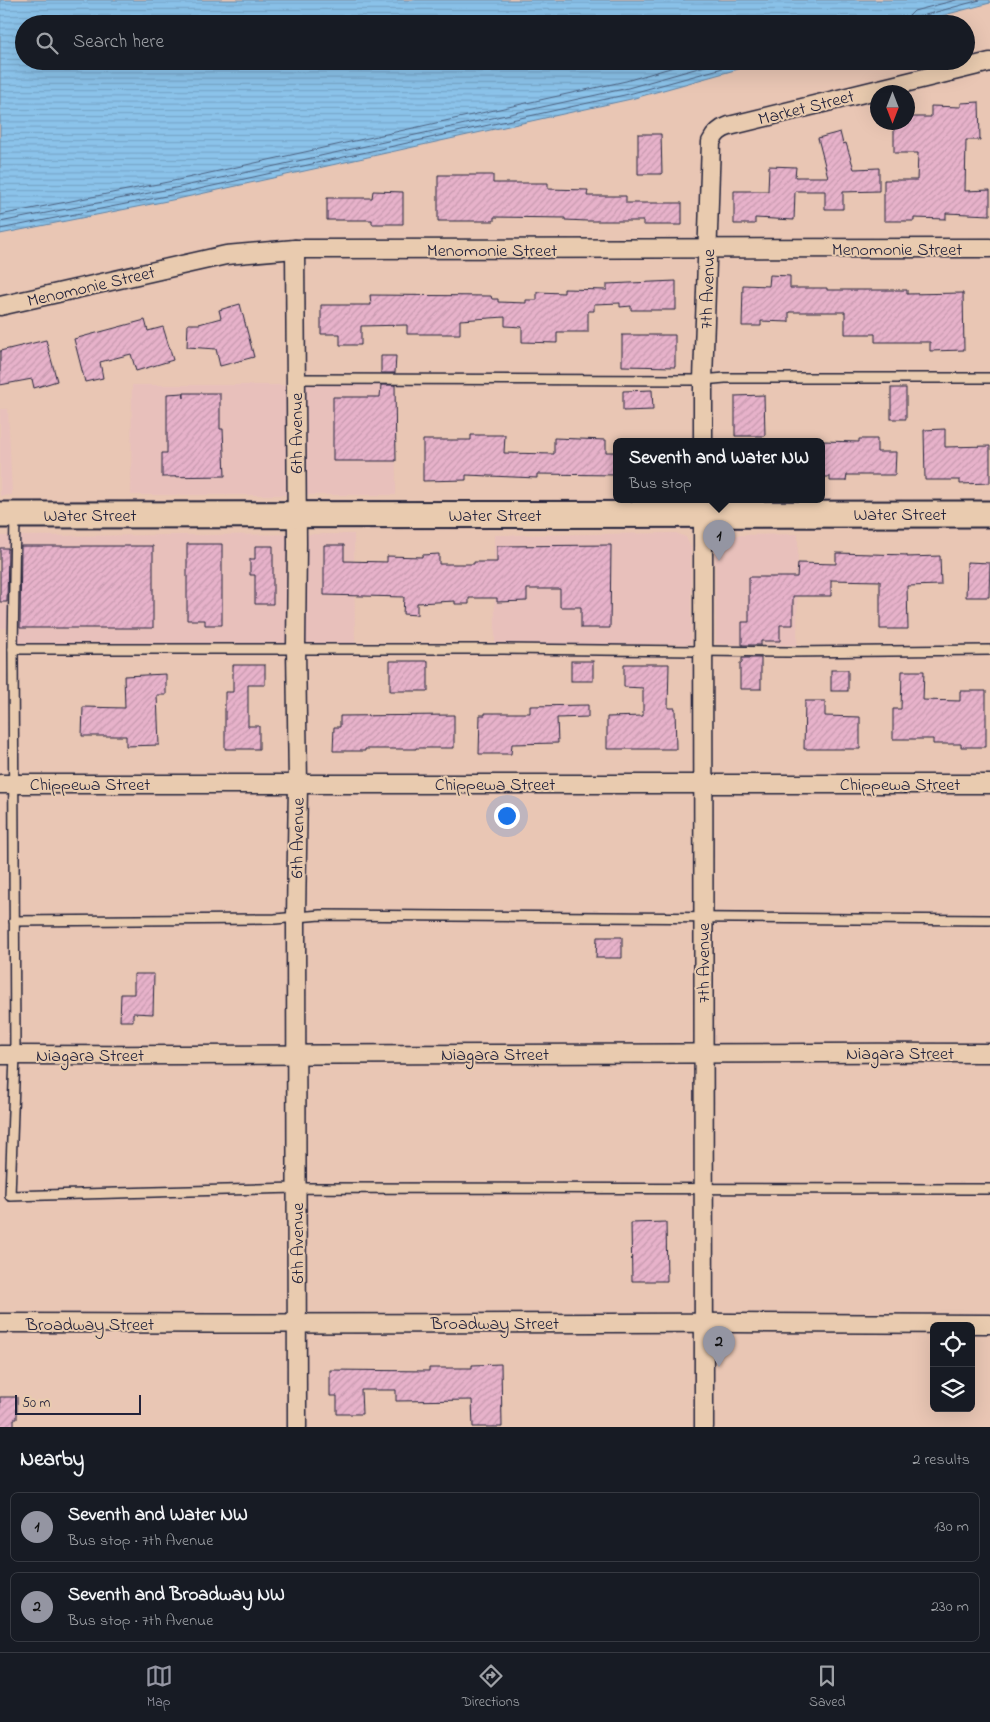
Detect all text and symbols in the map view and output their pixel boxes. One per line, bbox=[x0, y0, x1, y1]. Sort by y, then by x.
search box bbox=[15, 15, 975, 70]
icon: search bbox=[33, 29, 61, 57]
text: Search here bbox=[73, 29, 164, 56]
street label: Market Street bbox=[756, 84, 857, 133]
north arrow bbox=[870, 85, 915, 130]
street label: Menomonie Street bbox=[832, 238, 962, 264]
street label: Menomonie Street bbox=[427, 239, 557, 265]
street label: 7th Avenue bbox=[695, 248, 723, 330]
street label: Menomonie Street bbox=[25, 261, 158, 315]
street label: 6th Avenue bbox=[285, 392, 311, 473]
popup bbox=[613, 438, 825, 503]
text: Seventh and Water NW bbox=[629, 445, 809, 472]
text: Bus stop bbox=[629, 472, 692, 496]
street label: Water Street bbox=[853, 503, 947, 529]
street label: Water Street bbox=[43, 504, 137, 530]
street label: Water Street bbox=[448, 504, 542, 530]
pin: 1 bbox=[703, 520, 735, 561]
street label: Chippewa Street bbox=[30, 773, 150, 799]
street label: Chippewa Street bbox=[435, 773, 555, 799]
street label: Chippewa Street bbox=[840, 773, 960, 799]
street label: 6th Avenue bbox=[285, 796, 313, 879]
your location bbox=[494, 803, 520, 829]
street label: 7th Avenue bbox=[692, 922, 718, 1003]
street label: Niagara Street bbox=[846, 1042, 954, 1069]
street label: Niagara Street bbox=[441, 1043, 549, 1070]
street label: Niagara Street bbox=[36, 1044, 144, 1071]
street label: 6th Avenue bbox=[286, 1202, 312, 1283]
street label: Broadway Street bbox=[430, 1312, 559, 1338]
street label: Broadway Street bbox=[25, 1313, 154, 1339]
map controls bbox=[930, 1322, 975, 1412]
button: locate bbox=[930, 1322, 975, 1367]
pin: 2 bbox=[703, 1326, 735, 1367]
button: layers bbox=[930, 1367, 975, 1412]
scale bar bbox=[15, 1392, 141, 1415]
text: 50 m bbox=[22, 1393, 50, 1414]
text: Nearby bbox=[20, 1445, 84, 1475]
text: 2 results bbox=[912, 1448, 970, 1472]
text: Seventh and Water NW bbox=[68, 1502, 248, 1529]
text: 1 bbox=[34, 1515, 40, 1539]
text: 130 m bbox=[934, 1515, 969, 1539]
text: Bus stop · 7th Avenue bbox=[68, 1529, 213, 1553]
text: Seventh and Broadway NW bbox=[68, 1582, 285, 1609]
text: 2 bbox=[33, 1595, 41, 1619]
text: 230 m bbox=[931, 1595, 969, 1619]
text: Bus stop · 7th Avenue bbox=[68, 1609, 213, 1633]
tab: Map bbox=[145, 1662, 173, 1713]
tab: Directions bbox=[462, 1662, 520, 1713]
tab: Saved bbox=[809, 1662, 845, 1713]

